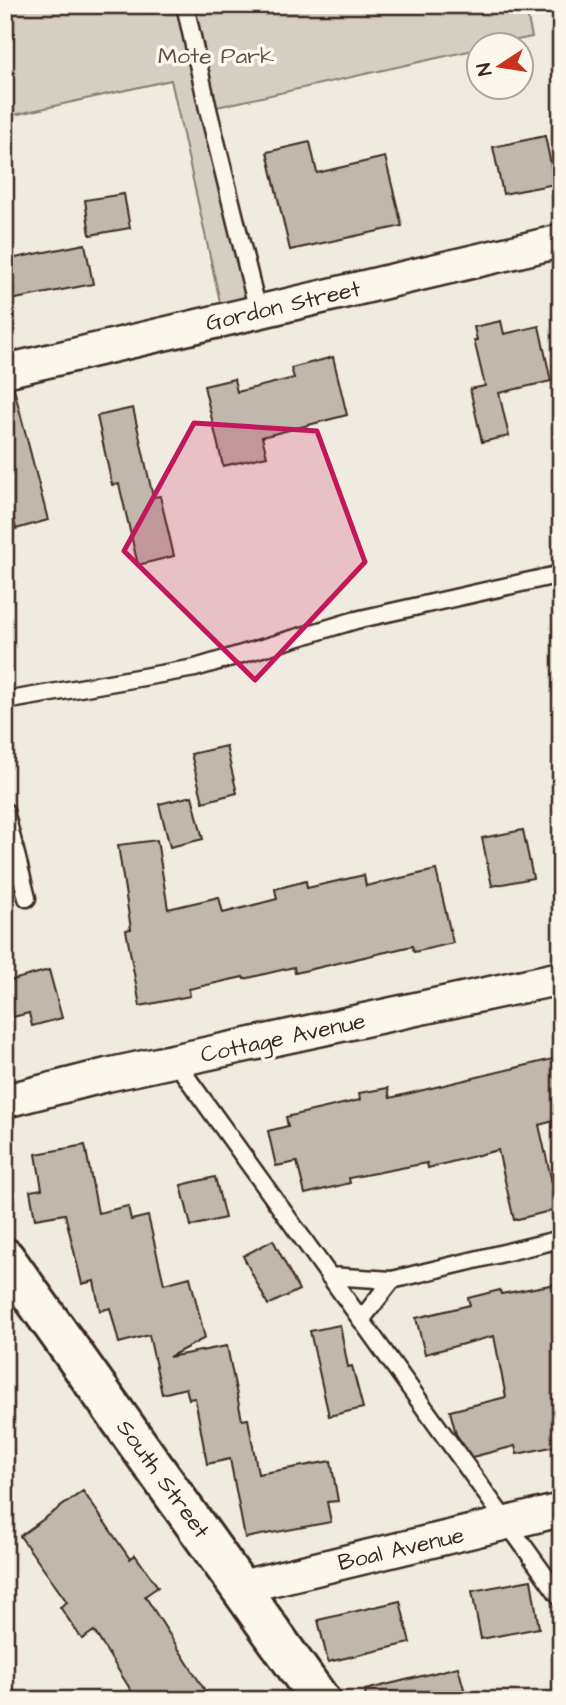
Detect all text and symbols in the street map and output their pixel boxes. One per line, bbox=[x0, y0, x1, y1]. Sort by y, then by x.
north arrow bbox=[464, 32, 534, 102]
park label: Mote Park bbox=[158, 40, 274, 72]
text: N bbox=[470, 61, 499, 78]
street label: Gordon Street bbox=[202, 272, 364, 339]
street label: Cottage Avenue bbox=[198, 1005, 369, 1072]
street label: South Street bbox=[109, 1413, 218, 1546]
street label: Boal Avenue bbox=[335, 1519, 467, 1579]

